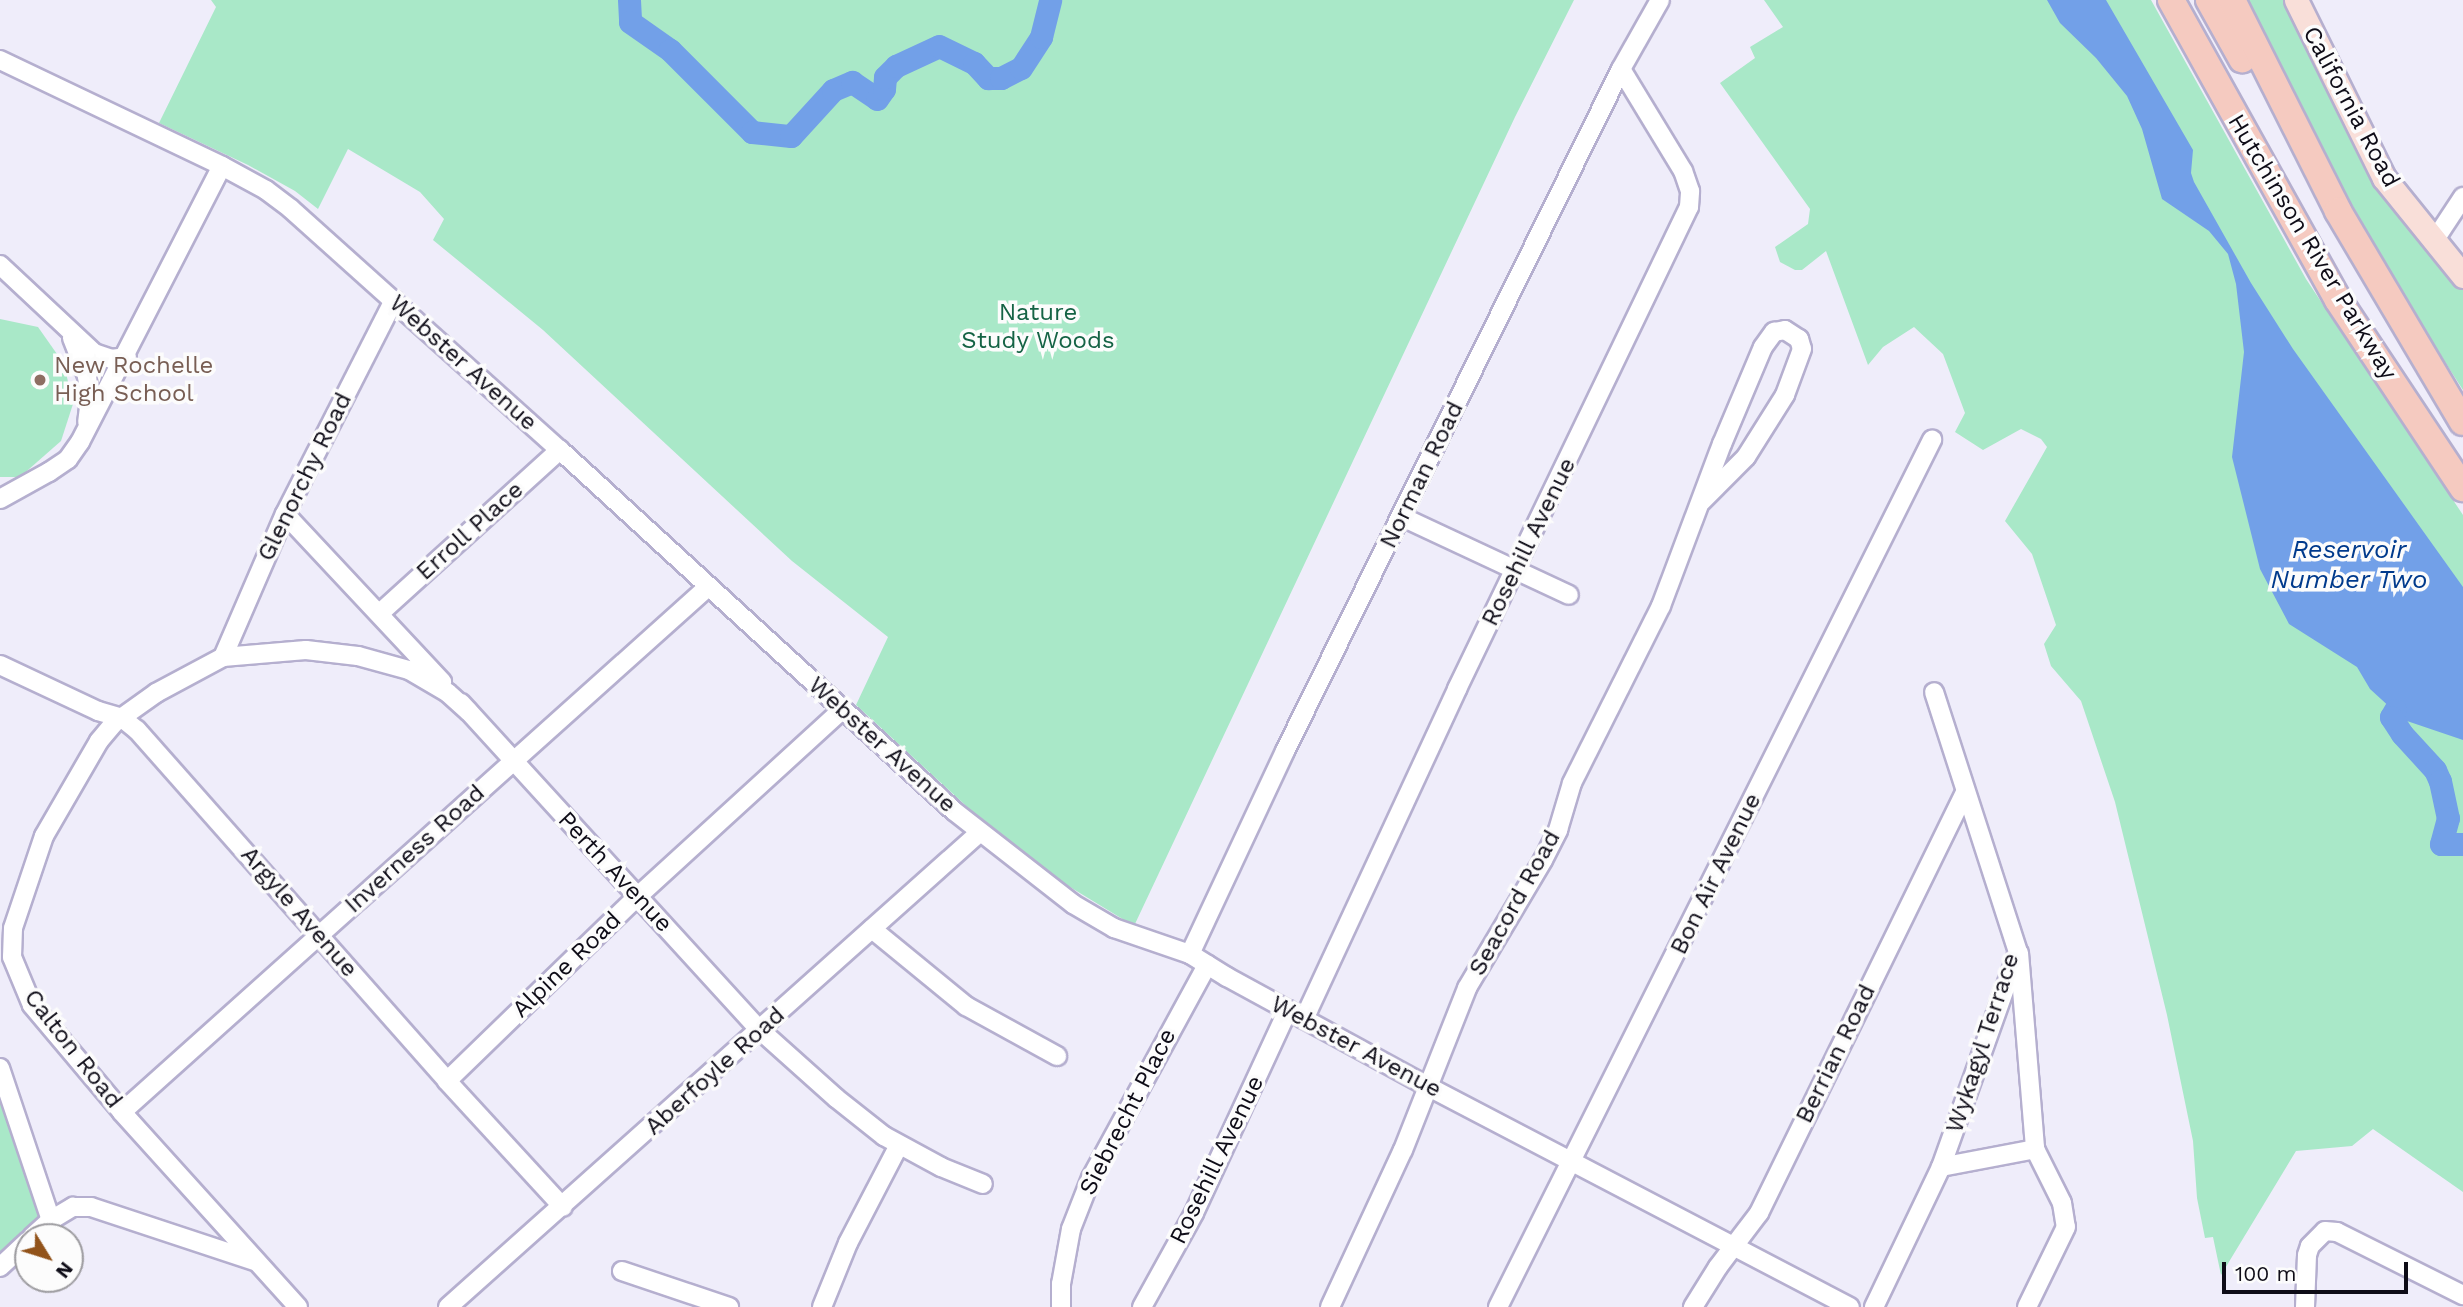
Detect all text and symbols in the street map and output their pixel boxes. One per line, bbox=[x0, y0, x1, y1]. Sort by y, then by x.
street label: California Road bbox=[2296, 21, 2406, 193]
street label: Hutchinson River Parkway bbox=[2221, 109, 2403, 385]
street label: Webster Avenue bbox=[383, 289, 543, 437]
park label: Nature Study Woods bbox=[961, 299, 1115, 355]
place label: New Rochelle High School bbox=[54, 352, 214, 408]
marker: New Rochelle High School bbox=[32, 372, 48, 388]
street label: Glenorchy Road bbox=[252, 388, 358, 566]
street label: Norman Road bbox=[1374, 397, 1470, 553]
street label: Rosehill Avenue bbox=[1475, 452, 1583, 632]
street label: Erroll Place bbox=[410, 475, 530, 587]
water label: Reservoir Number Two bbox=[2270, 534, 2428, 596]
street label: Webster Avenue bbox=[802, 671, 962, 819]
street label: Inverness Road bbox=[339, 779, 491, 919]
street label: Bon Air Avenue bbox=[1664, 788, 1768, 960]
street label: Perth Avenue bbox=[552, 805, 678, 939]
street label: Seacord Road bbox=[1463, 825, 1567, 981]
street label: Argyle Avenue bbox=[234, 840, 364, 984]
street label: Alpine Road bbox=[507, 906, 627, 1024]
street label: Wykagyl Terrace bbox=[1940, 949, 2026, 1137]
street label: Berrian Road bbox=[1790, 980, 1882, 1128]
street label: Calton Road bbox=[18, 984, 128, 1114]
street label: Webster Avenue bbox=[1265, 990, 1447, 1104]
street label: Aberfoyle Road bbox=[639, 1001, 791, 1141]
street label: Siebrecht Place bbox=[1074, 1024, 1182, 1200]
street label: Rosehill Avenue bbox=[1163, 1070, 1271, 1250]
north arrow bbox=[14, 1223, 84, 1293]
scale bar bbox=[2225, 1248, 2410, 1292]
text: N bbox=[51, 1257, 78, 1283]
text: 100 m bbox=[2235, 1261, 2297, 1286]

